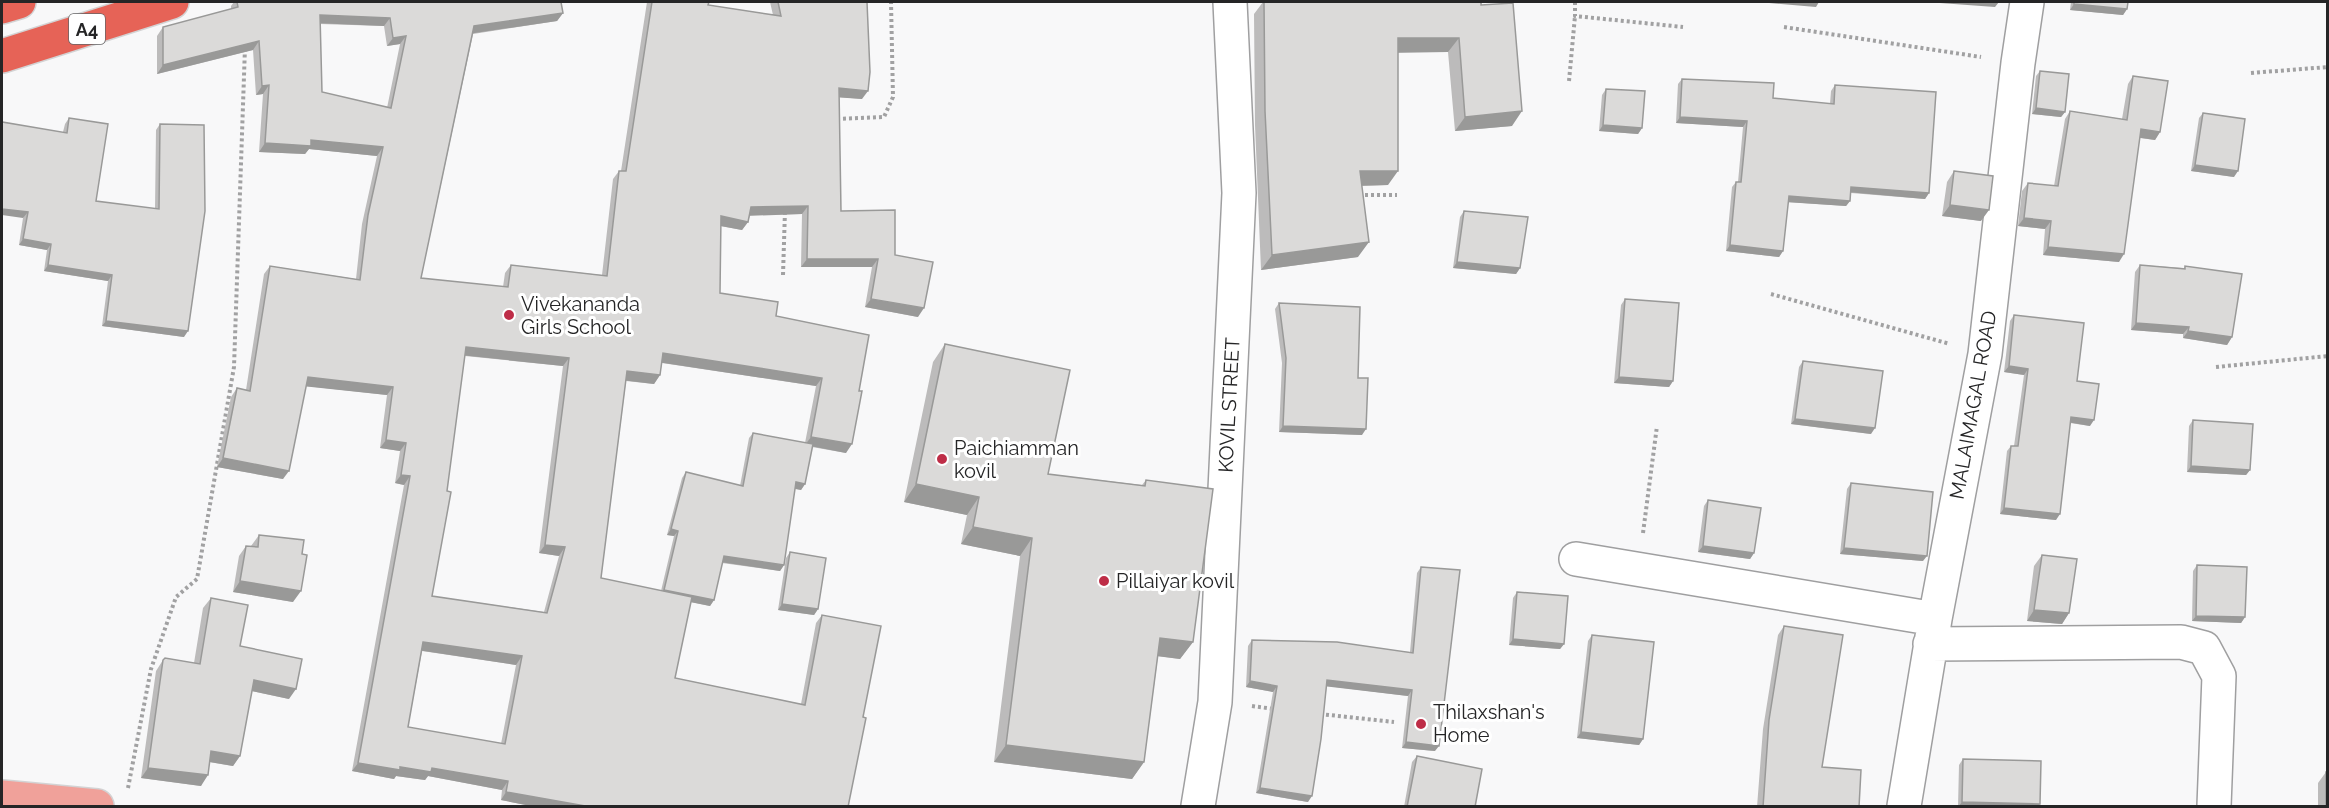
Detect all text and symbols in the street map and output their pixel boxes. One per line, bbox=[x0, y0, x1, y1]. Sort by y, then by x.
road number: A4 bbox=[69, 14, 105, 44]
place label: Vivekananda Girls School bbox=[521, 292, 640, 339]
marker: Vivekananda Girls School bbox=[502, 308, 516, 322]
street label: MALAIMAGAL ROAD bbox=[1945, 309, 2001, 501]
street label: KOVIL STREET bbox=[1213, 337, 1245, 473]
place label: Paichiamman kovil bbox=[954, 436, 1079, 483]
marker: Paichiamman kovil bbox=[935, 452, 949, 466]
place label: Pillaiyar kovil bbox=[1116, 569, 1235, 593]
marker: Pillaiyar kovil bbox=[1097, 574, 1111, 588]
place label: Thilaxshan's Home bbox=[1433, 700, 1545, 747]
marker: Thilaxshan's Home bbox=[1414, 717, 1428, 731]

